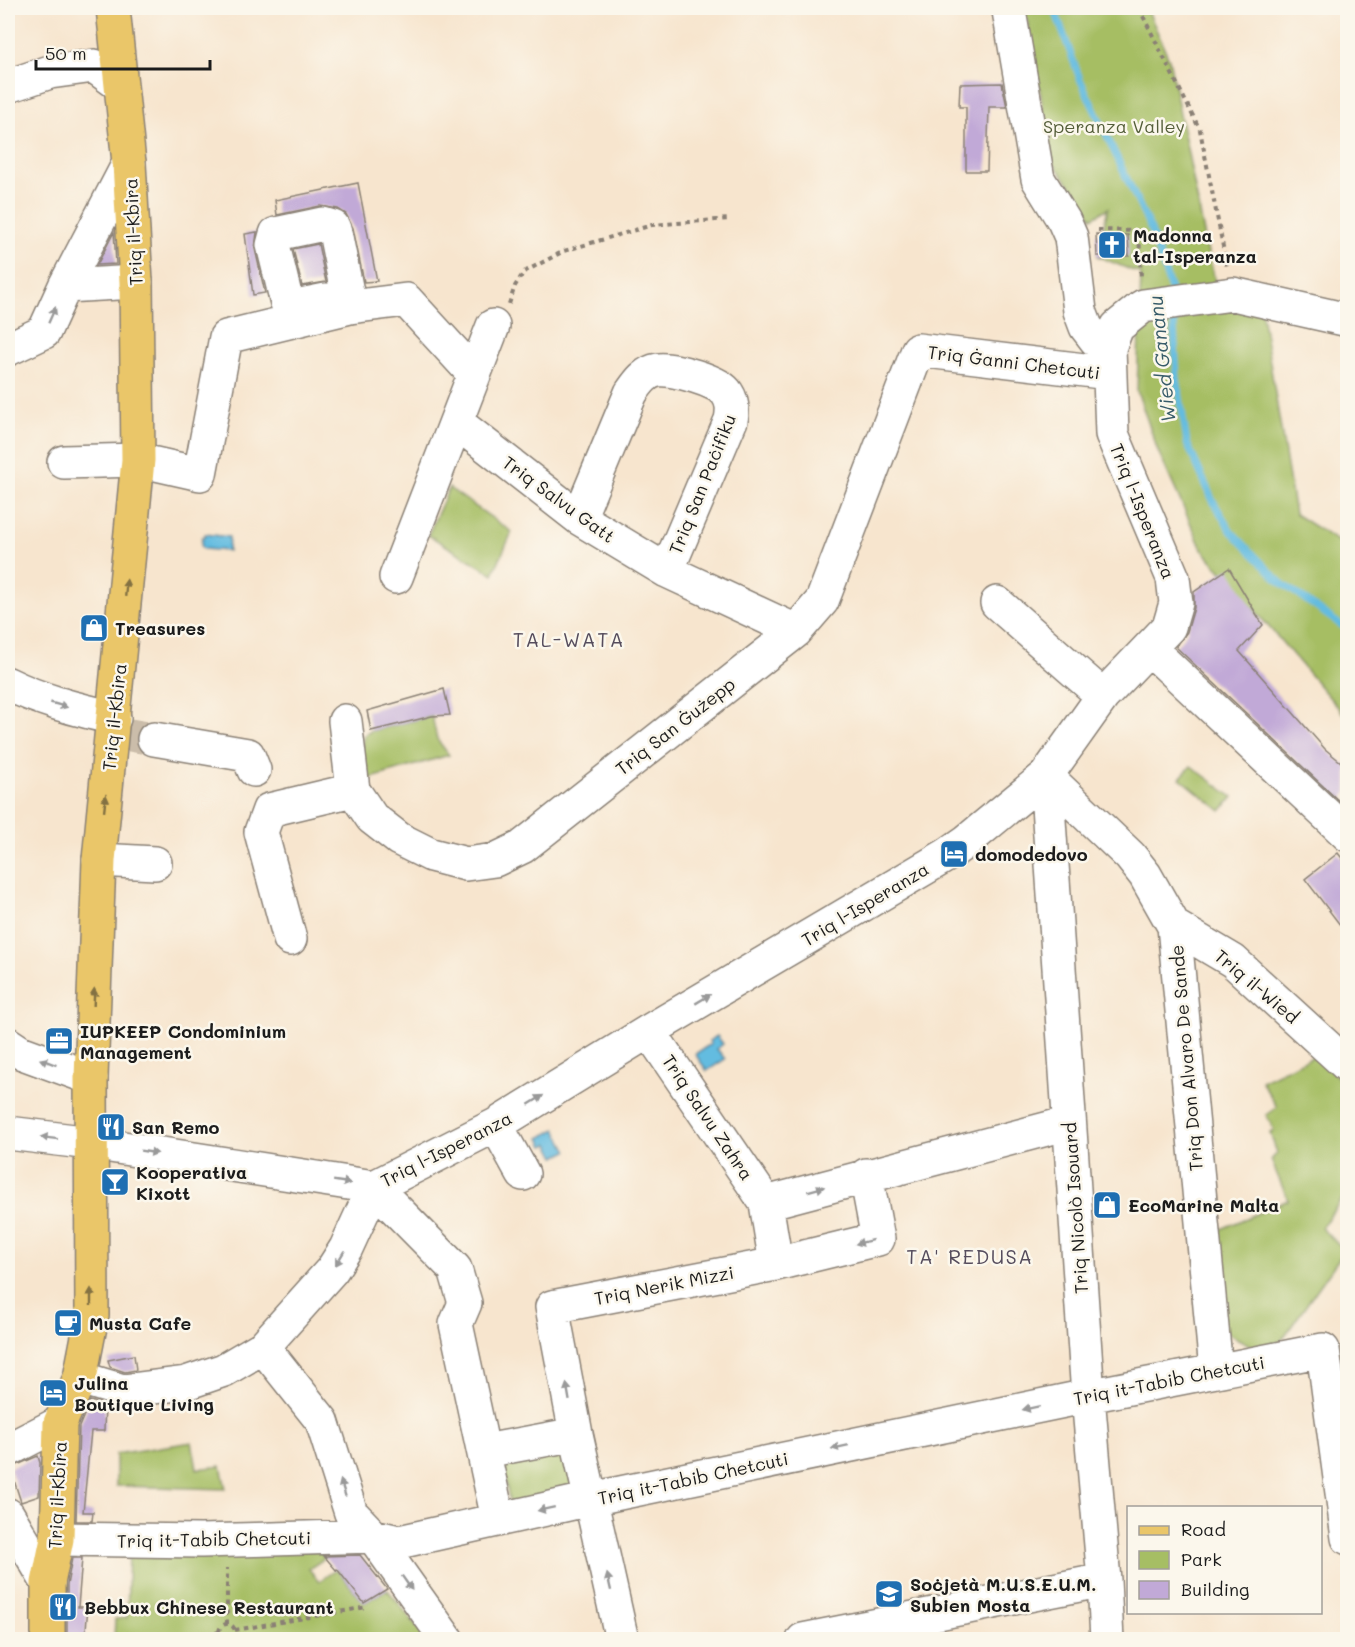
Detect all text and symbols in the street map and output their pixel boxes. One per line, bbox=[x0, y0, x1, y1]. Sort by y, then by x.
scale bar bbox=[36, 33, 210, 71]
text: 50 m bbox=[45, 41, 87, 65]
park label: Speranza Valley bbox=[1043, 114, 1185, 138]
street label: Triq il-Kbira bbox=[118, 178, 148, 286]
place label: Madonna tal-Isperanza bbox=[1133, 223, 1257, 268]
church icon: Madonna tal-Isperanza bbox=[1096, 229, 1128, 261]
water label: Wied Gananu bbox=[1141, 294, 1181, 424]
one-way arrow bbox=[47, 307, 56, 324]
street label: Triq Ġanni Chetcuti bbox=[926, 340, 1102, 384]
street label: Triq San Paċifiku bbox=[663, 410, 741, 558]
street label: Triq l-Isperanza bbox=[1105, 440, 1181, 582]
street label: Triq Salvu Gatt bbox=[498, 450, 620, 548]
one-way arrow bbox=[121, 578, 131, 597]
shop icon: Treasures bbox=[78, 612, 110, 644]
place label: Treasures bbox=[115, 616, 205, 640]
district label: TAL-WATA bbox=[513, 626, 625, 652]
street label: Triq il-Kbira bbox=[96, 662, 132, 772]
street label: Triq San Ġużepp bbox=[610, 672, 740, 780]
one-way arrow bbox=[50, 701, 68, 710]
one-way arrow bbox=[100, 793, 110, 812]
hotel icon: domodedovo bbox=[938, 838, 970, 870]
place label: domodedovo bbox=[975, 842, 1088, 866]
street label: Triq l-Isperanza bbox=[797, 857, 933, 951]
street label: Triq Don Alvaro De Sande bbox=[1164, 944, 1208, 1172]
street label: Triq il-Wied bbox=[1210, 944, 1304, 1028]
one-way arrow bbox=[89, 988, 98, 1007]
one-way arrow bbox=[695, 994, 711, 1005]
place label: IUPKEEP Condominium Management bbox=[80, 1019, 286, 1064]
office icon: IUPKEEP Condominium Management bbox=[43, 1025, 75, 1057]
street label: Triq Salvu Zahra bbox=[657, 1050, 759, 1184]
one-way arrow bbox=[39, 1057, 57, 1067]
one-way arrow bbox=[528, 1095, 544, 1106]
street label: Triq l-Isperanza bbox=[376, 1106, 516, 1192]
restaurant icon: San Remo bbox=[95, 1111, 127, 1143]
place label: San Remo bbox=[132, 1115, 220, 1139]
street label: Triq Nicolò Isouard bbox=[1057, 1122, 1093, 1294]
one-way arrow bbox=[40, 1133, 59, 1143]
one-way arrow bbox=[140, 1148, 159, 1157]
place label: Kooperativa Kixott bbox=[136, 1160, 247, 1205]
bar icon: Kooperativa Kixott bbox=[99, 1166, 131, 1198]
one-way arrow bbox=[333, 1177, 352, 1186]
one-way arrow bbox=[808, 1184, 826, 1193]
shop icon: EcoMarine Malta bbox=[1091, 1189, 1123, 1221]
place label: EcoMarine Malta bbox=[1128, 1193, 1279, 1217]
one-way arrow bbox=[854, 1238, 873, 1248]
district label: TA' REDUSA bbox=[906, 1243, 1034, 1269]
one-way arrow bbox=[334, 1250, 345, 1266]
street label: Triq Nerik Mizzi bbox=[592, 1260, 736, 1310]
one-way arrow bbox=[86, 1288, 96, 1307]
cafe icon: Musta Cafe bbox=[52, 1307, 84, 1339]
place label: Musta Cafe bbox=[89, 1311, 192, 1335]
street label: Triq it-Tabib Chetcuti bbox=[1071, 1350, 1267, 1410]
place label: Julina Boutique Living bbox=[74, 1371, 214, 1416]
hotel icon: Julina Boutique Living bbox=[37, 1377, 69, 1409]
one-way arrow bbox=[563, 1382, 572, 1401]
one-way arrow bbox=[1022, 1403, 1040, 1413]
street label: Triq il-Kbira bbox=[42, 1441, 72, 1549]
one-way arrow bbox=[830, 1443, 849, 1452]
street label: Triq it-Tabib Chetcuti bbox=[595, 1446, 791, 1510]
one-way arrow bbox=[338, 1479, 347, 1497]
one-way arrow bbox=[537, 1504, 555, 1514]
legend bbox=[1127, 1506, 1322, 1614]
text: Road bbox=[1181, 1517, 1226, 1541]
street label: Triq it-Tabib Chetcuti bbox=[117, 1525, 311, 1553]
text: Park bbox=[1181, 1547, 1222, 1571]
place label: Soċjetà M.U.S.E.U.M. Subien Mosta bbox=[910, 1572, 1096, 1617]
one-way arrow bbox=[604, 1573, 614, 1592]
one-way arrow bbox=[401, 1575, 413, 1591]
text: Building bbox=[1181, 1577, 1249, 1601]
school or university icon: Soċjetà M.U.S.E.U.M. Subien Mosta bbox=[873, 1578, 905, 1610]
restaurant icon: Bebbux Chinese Restaurant bbox=[47, 1591, 79, 1623]
place label: Bebbux Chinese Restaurant bbox=[84, 1595, 334, 1619]

